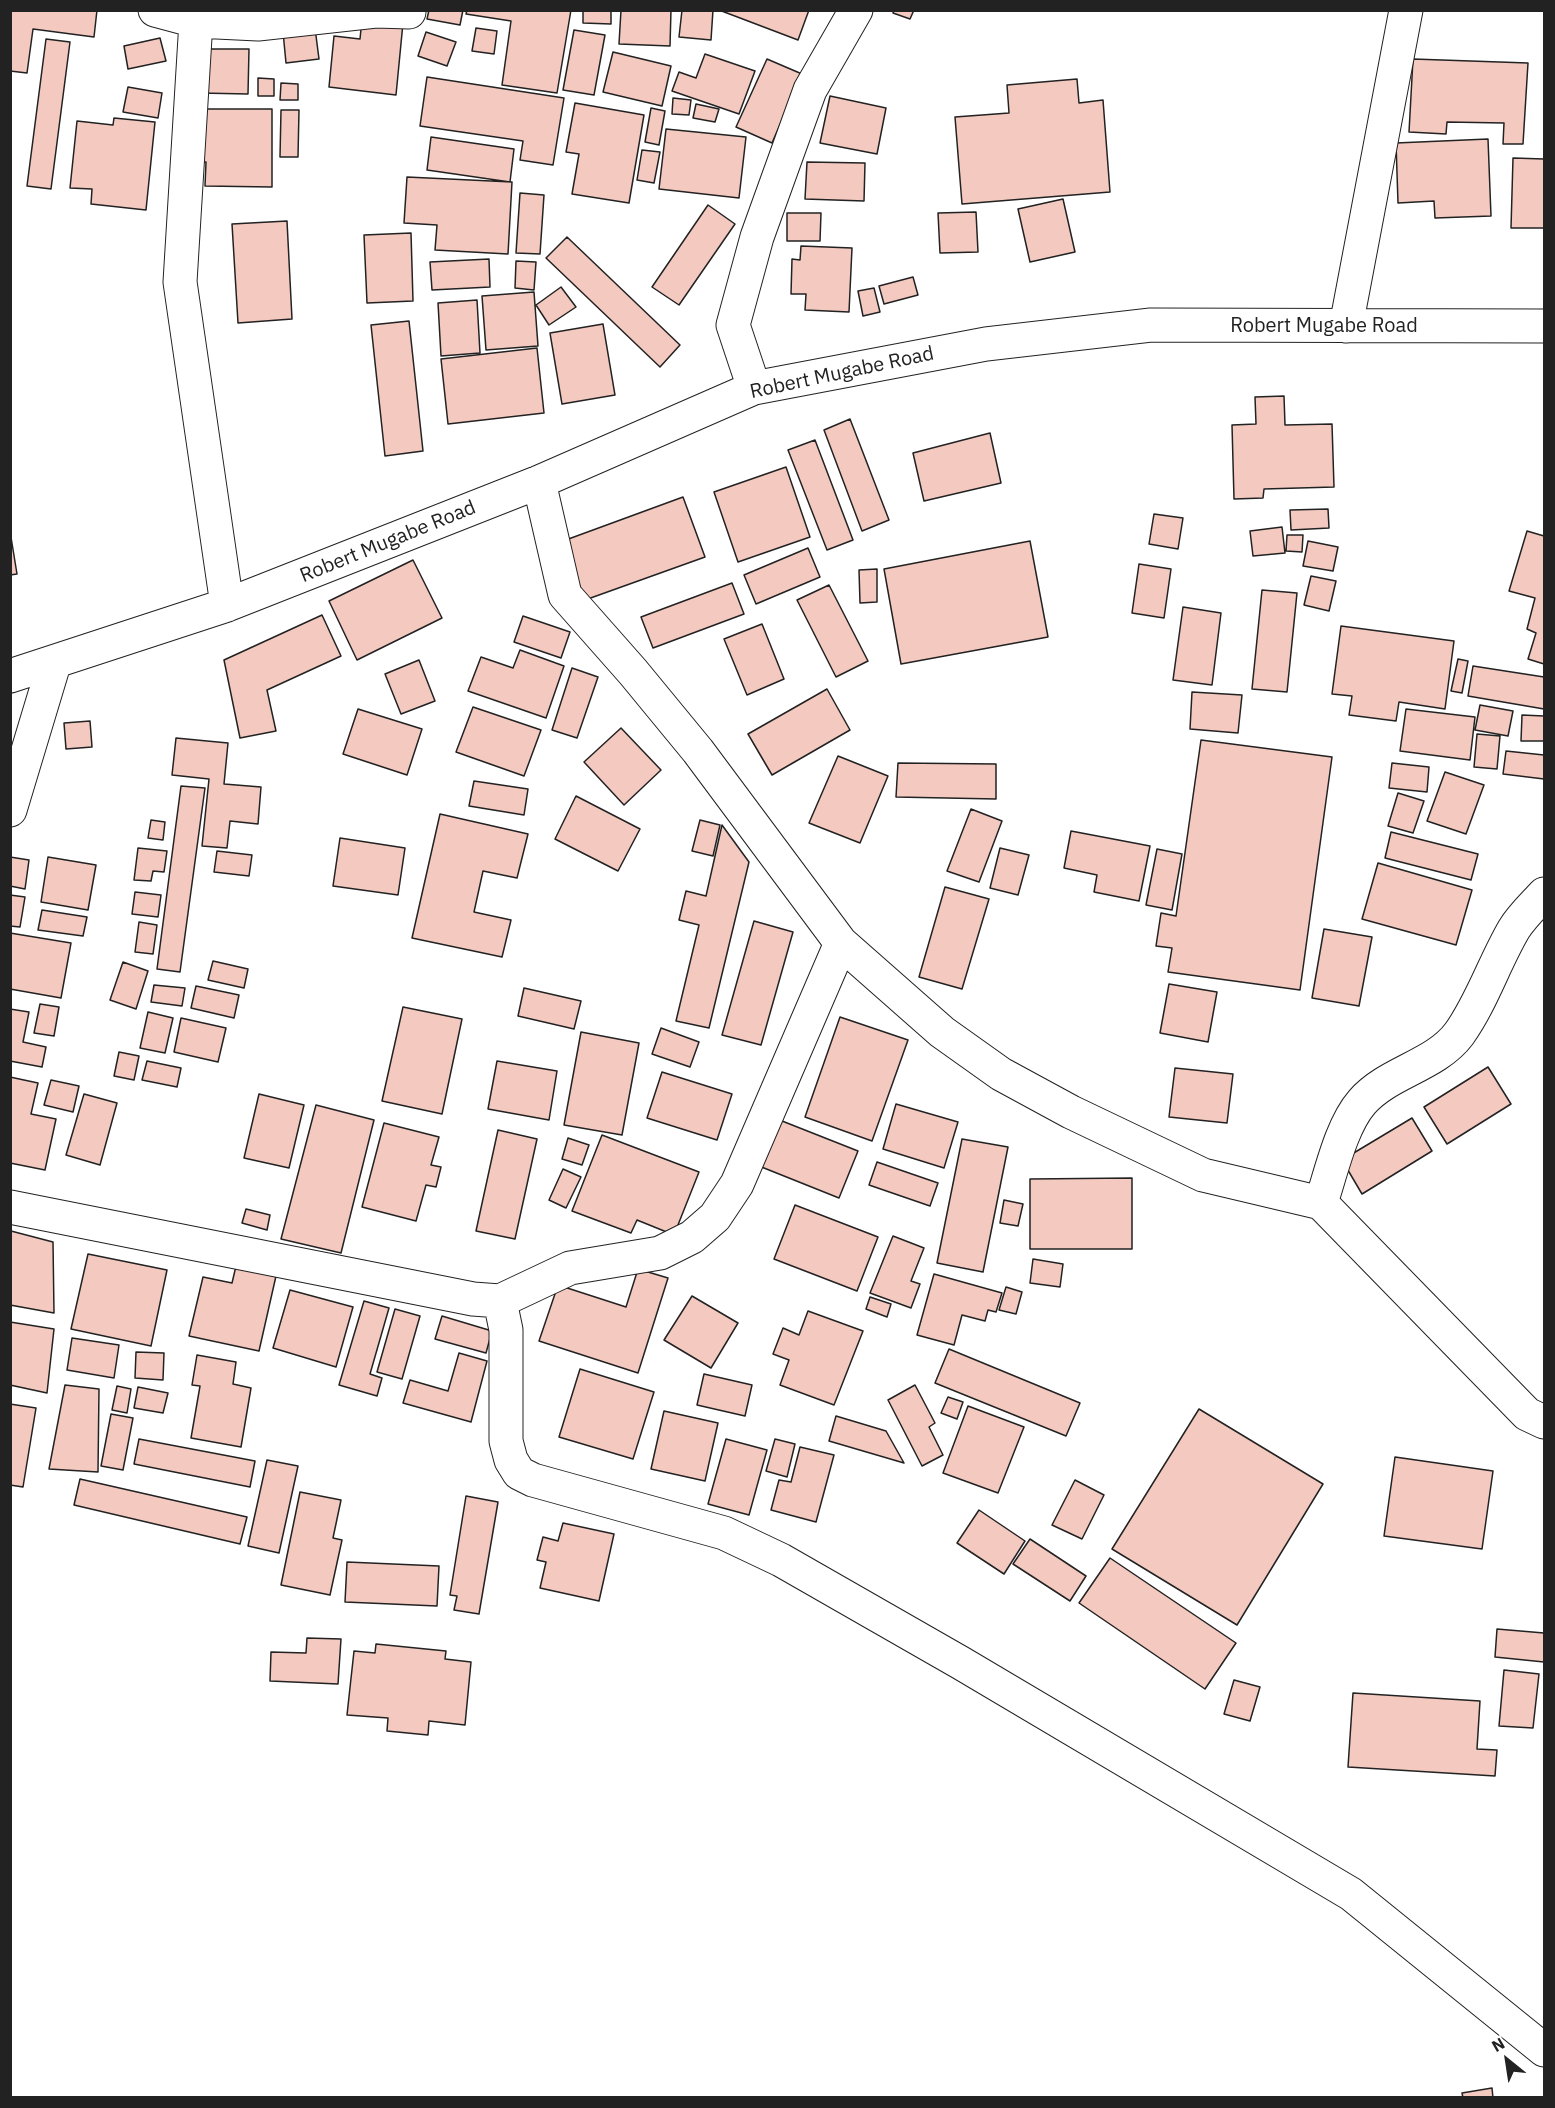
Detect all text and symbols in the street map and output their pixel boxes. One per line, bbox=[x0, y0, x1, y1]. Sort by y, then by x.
street label: Robert Mugabe Road bbox=[1230, 314, 1418, 338]
street label: Robert Mugabe Road bbox=[748, 342, 936, 404]
street label: Robert Mugabe Road bbox=[297, 496, 479, 588]
north arrow bbox=[1477, 2030, 1537, 2090]
text: N bbox=[1488, 2033, 1508, 2056]

